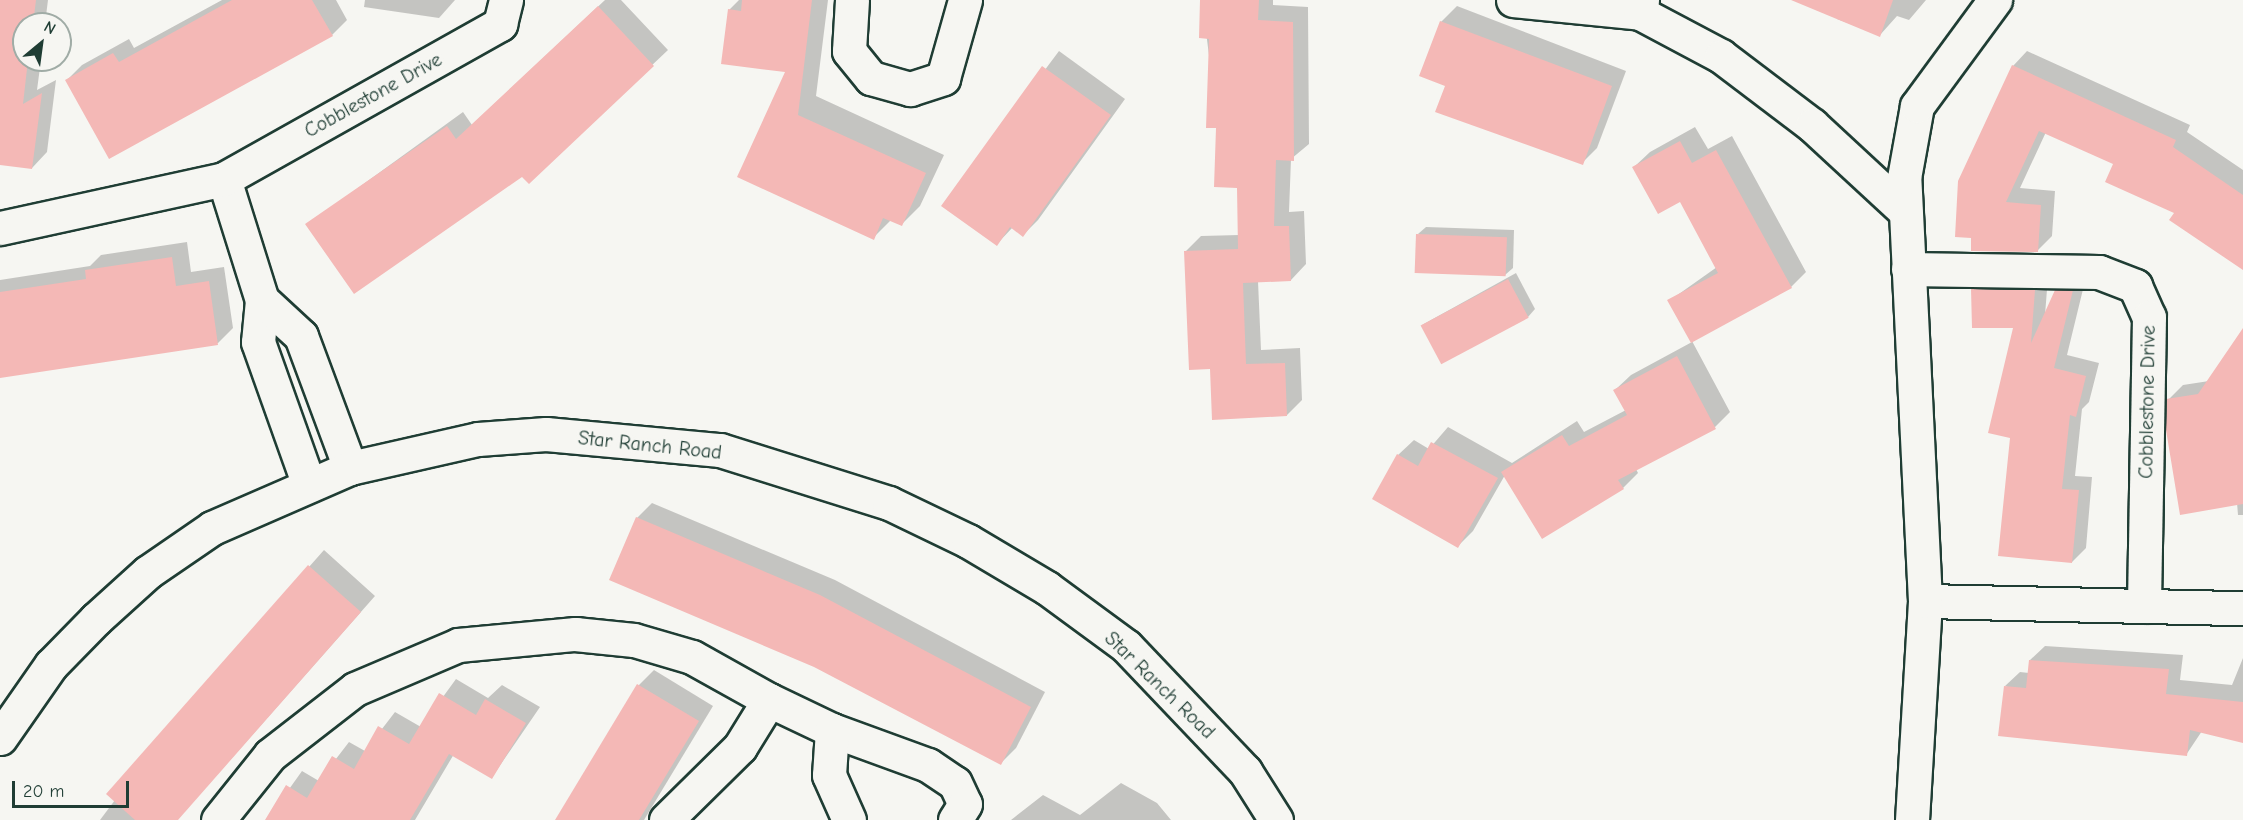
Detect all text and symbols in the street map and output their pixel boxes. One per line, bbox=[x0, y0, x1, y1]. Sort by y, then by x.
north arrow bbox=[12, 12, 72, 72]
text: N bbox=[41, 18, 59, 38]
street label: Cobblestone Drive bbox=[300, 47, 446, 143]
street label: Cobblestone Drive bbox=[2134, 325, 2160, 479]
street label: Star Ranch Road bbox=[577, 426, 723, 464]
street label: Star Ranch Road bbox=[1100, 626, 1220, 744]
scale bar bbox=[15, 769, 132, 807]
text: 20 m bbox=[23, 781, 64, 802]

